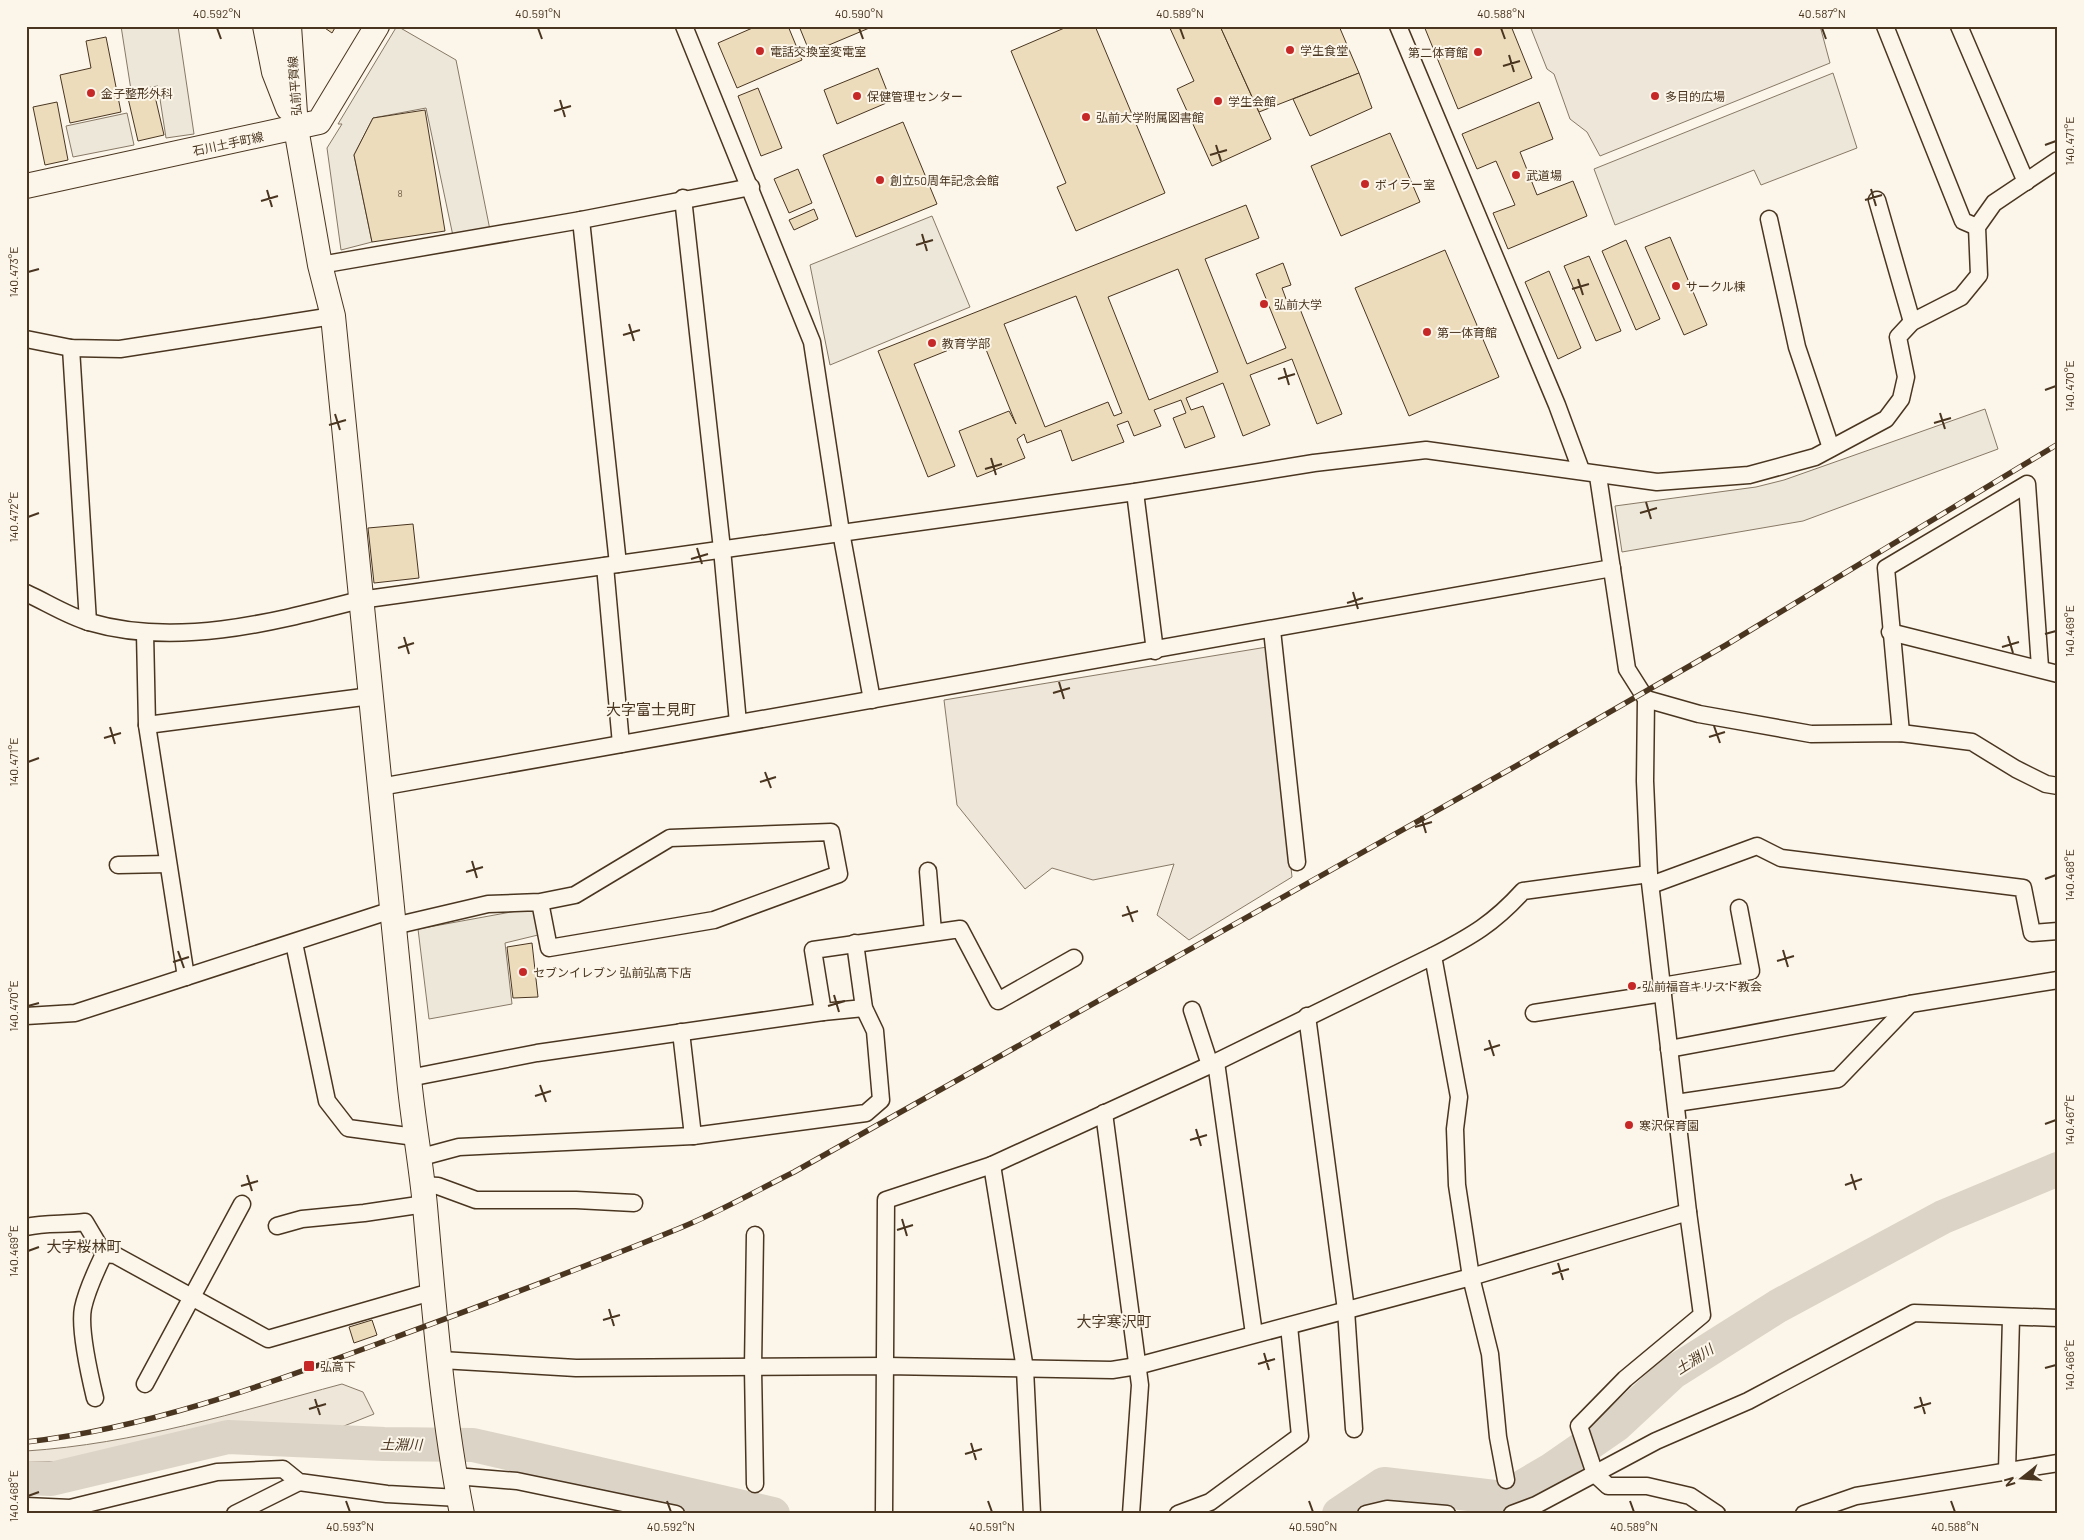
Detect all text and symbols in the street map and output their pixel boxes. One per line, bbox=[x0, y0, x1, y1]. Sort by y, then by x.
text: 40.592°N bbox=[193, 6, 241, 20]
text: 40.591°N bbox=[515, 6, 561, 20]
text: 40.590°N bbox=[835, 6, 883, 20]
text: 40.589°N bbox=[1156, 6, 1204, 20]
text: 40.588°N bbox=[1477, 6, 1525, 20]
text: 40.587°N bbox=[1798, 6, 1846, 20]
place label: 学生食堂 bbox=[1300, 43, 1348, 57]
place label: 電話交換室変電室 bbox=[770, 44, 866, 58]
marker: 学生食堂 bbox=[1284, 44, 1296, 56]
marker: 電話交換室変電室 bbox=[754, 45, 766, 57]
place label: 第二体育館 bbox=[1408, 45, 1468, 59]
marker: 第二体育館 bbox=[1472, 46, 1484, 58]
street label: 弘前平賀線 bbox=[285, 56, 303, 116]
place label: 金子整形外科 bbox=[101, 86, 173, 100]
marker: 金子整形外科 bbox=[85, 87, 97, 99]
place label: 保健管理センター bbox=[867, 89, 963, 103]
place label: 多目的広場 bbox=[1665, 89, 1725, 103]
marker: 保健管理センター bbox=[851, 90, 863, 102]
marker: 多目的広場 bbox=[1649, 90, 1661, 102]
place label: 学生会館 bbox=[1228, 94, 1276, 108]
marker: 学生会館 bbox=[1212, 95, 1224, 107]
place label: 弘前大学附属図書館 bbox=[1096, 110, 1204, 124]
marker: 弘前大学附属図書館 bbox=[1080, 111, 1092, 123]
text: 140.471°E bbox=[2062, 117, 2076, 165]
street label: 石川土手町線 bbox=[191, 129, 265, 157]
place label: 武道場 bbox=[1526, 168, 1562, 182]
marker: 武道場 bbox=[1510, 169, 1522, 181]
place label: 創立50周年記念会館 bbox=[890, 173, 999, 187]
marker: 創立50周年記念会館 bbox=[874, 174, 886, 186]
place label: ボイラー室 bbox=[1375, 177, 1435, 191]
marker: ボイラー室 bbox=[1359, 178, 1371, 190]
house number: 8 bbox=[397, 187, 403, 199]
text: 140.473°E bbox=[6, 247, 20, 297]
place label: サークル棟 bbox=[1686, 279, 1746, 293]
marker: サークル棟 bbox=[1670, 280, 1682, 292]
place label: 弘前大学 bbox=[1274, 297, 1322, 311]
marker: 弘前大学 bbox=[1258, 298, 1270, 310]
place label: 第一体育館 bbox=[1437, 325, 1497, 339]
marker: 第一体育館 bbox=[1421, 326, 1433, 338]
place label: 教育学部 bbox=[942, 336, 990, 350]
marker: 教育学部 bbox=[926, 337, 938, 349]
text: 140.470°E bbox=[2062, 360, 2076, 412]
text: 140.472°E bbox=[6, 491, 20, 543]
text: 140.469°E bbox=[2062, 605, 2076, 657]
district label: 大字富士見町 bbox=[606, 700, 696, 718]
text: 140.471°E bbox=[6, 738, 20, 786]
text: 140.468°E bbox=[2062, 849, 2076, 901]
place label: セブンイレブン 弘前弘高下店 bbox=[533, 965, 691, 979]
marker: セブンイレブン 弘前弘高下店 bbox=[517, 966, 529, 978]
place label: 弘前福音キリスト教会 bbox=[1642, 979, 1762, 993]
text: 140.470°E bbox=[6, 980, 20, 1032]
marker: 弘前福音キリスト教会 bbox=[1626, 980, 1638, 992]
text: 140.467°E bbox=[2062, 1094, 2076, 1146]
place label: 寒沢保育園 bbox=[1639, 1118, 1699, 1132]
marker: 寒沢保育園 bbox=[1623, 1119, 1635, 1131]
text: 140.469°E bbox=[6, 1225, 20, 1277]
district label: 大字桜林町 bbox=[46, 1237, 122, 1255]
district label: 大字寒沢町 bbox=[1076, 1312, 1152, 1330]
water label: 土淵川 bbox=[1672, 1339, 1718, 1378]
text: 140.466°E bbox=[2062, 1339, 2076, 1391]
marker: 弘高下 bbox=[302, 1359, 316, 1373]
place label: 弘高下 bbox=[320, 1359, 356, 1373]
water label: 土淵川 bbox=[380, 1435, 424, 1453]
north arrow bbox=[1996, 1452, 2046, 1502]
text: 140.468°E bbox=[6, 1470, 20, 1522]
text: N bbox=[2000, 1475, 2019, 1489]
text: 40.593°N bbox=[326, 1519, 374, 1533]
text: 40.592°N bbox=[647, 1519, 695, 1533]
text: 40.591°N bbox=[969, 1519, 1015, 1533]
text: 40.590°N bbox=[1289, 1519, 1337, 1533]
text: 40.589°N bbox=[1610, 1519, 1658, 1533]
text: 40.588°N bbox=[1931, 1519, 1979, 1533]

